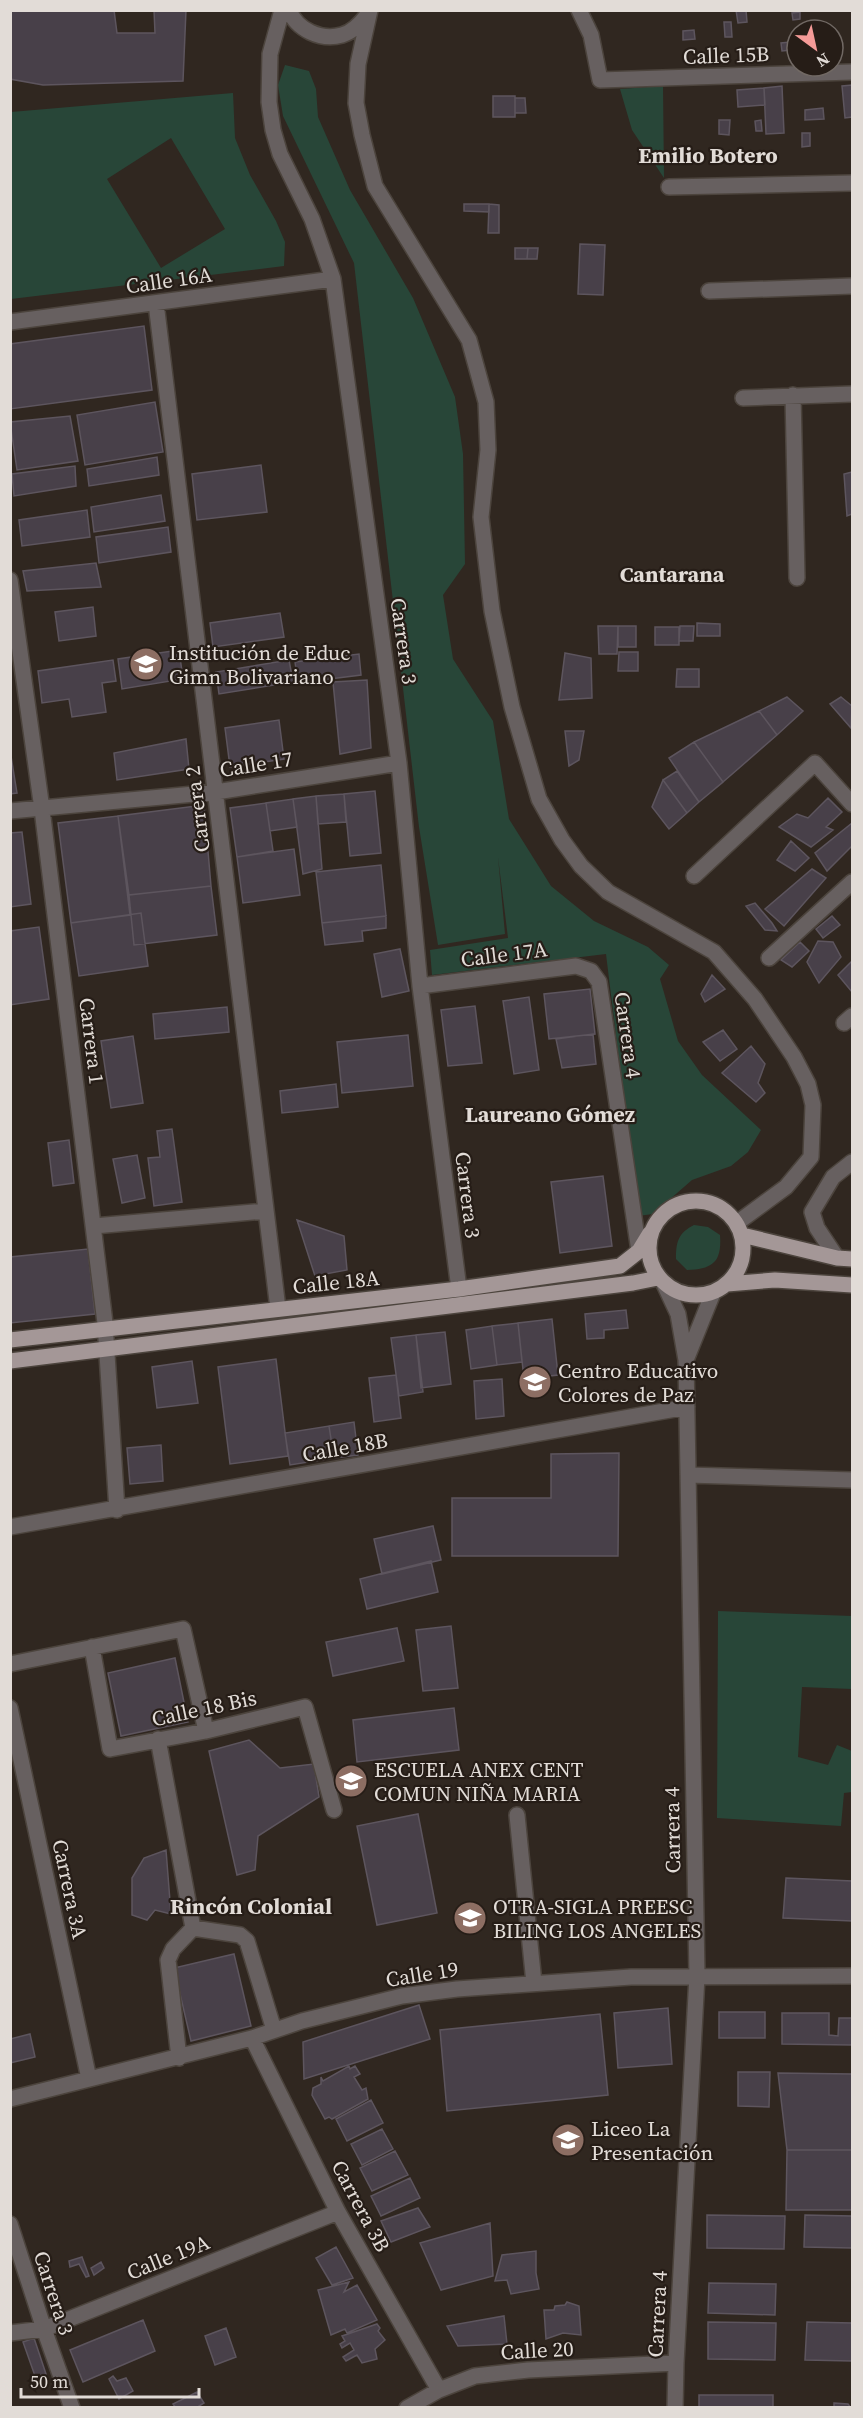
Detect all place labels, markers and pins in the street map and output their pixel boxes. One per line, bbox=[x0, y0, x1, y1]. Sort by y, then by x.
place label: Institución de Educ Gimn Bolivariano bbox=[169, 638, 350, 691]
school or university icon: Institución de Educ Gimn Bolivariano bbox=[128, 646, 164, 682]
place label: Centro Educativo Colores de Paz bbox=[558, 1356, 718, 1409]
school or university icon: Centro Educativo Colores de Paz bbox=[517, 1364, 553, 1400]
place label: ESCUELA ANEX CENT COMUN NIÑA MARIA bbox=[374, 1755, 584, 1808]
school or university icon: ESCUELA ANEX CENT COMUN NIÑA MARIA bbox=[333, 1763, 369, 1799]
place label: OTRA-SIGLA PREESC BILING LOS ANGELES bbox=[493, 1892, 701, 1945]
school or university icon: OTRA-SIGLA PREESC BILING LOS ANGELES bbox=[452, 1900, 488, 1936]
place label: Liceo La Presentación bbox=[591, 2114, 714, 2167]
school or university icon: Liceo La Presentación bbox=[550, 2122, 586, 2158]

